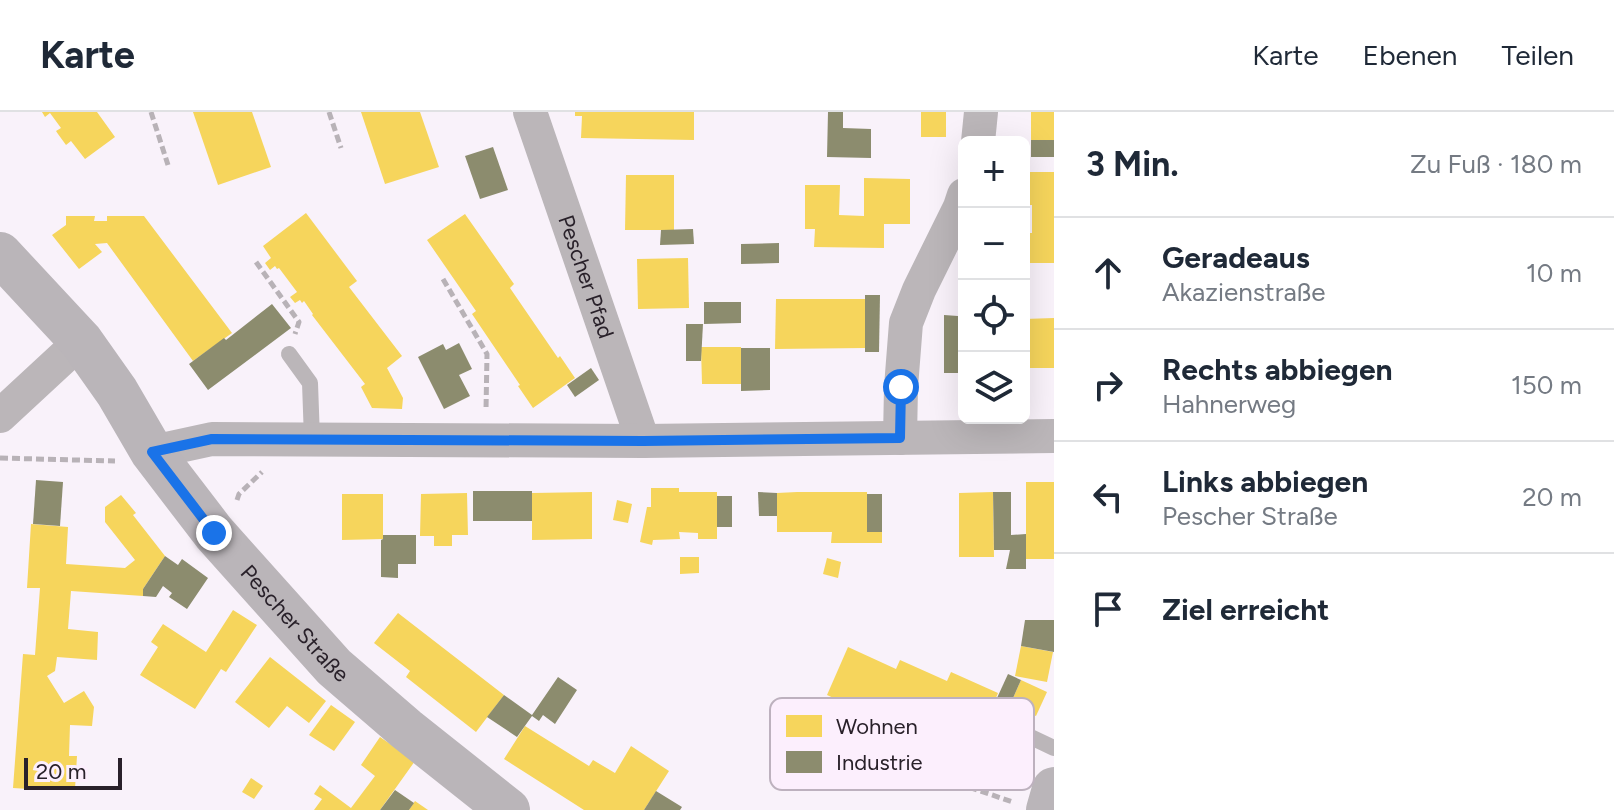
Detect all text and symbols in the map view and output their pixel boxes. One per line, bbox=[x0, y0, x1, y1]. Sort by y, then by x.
text: Karte bbox=[40, 32, 135, 78]
text: Karte bbox=[1252, 38, 1319, 72]
text: Ebenen bbox=[1363, 38, 1457, 72]
text: Teilen bbox=[1501, 38, 1574, 72]
map controls bbox=[958, 136, 1030, 424]
button: + bbox=[958, 136, 1030, 208]
text: 3 Min. bbox=[1086, 144, 1179, 185]
text: Zu Fuß · 180 m bbox=[1410, 148, 1582, 180]
button: − bbox=[958, 208, 1030, 280]
street label: Pescher Pfad bbox=[552, 211, 620, 342]
text: Geradeaus bbox=[1162, 239, 1310, 276]
icon: ahead bbox=[1086, 251, 1130, 295]
text: 10 m bbox=[1526, 257, 1582, 289]
text: Akazienstraße bbox=[1162, 276, 1326, 308]
button: locate bbox=[958, 280, 1030, 352]
text: Rechts abbiegen bbox=[1162, 351, 1393, 388]
button: layers bbox=[958, 352, 1030, 424]
icon: right bbox=[1086, 363, 1130, 407]
route start bbox=[883, 369, 919, 405]
text: 150 m bbox=[1511, 369, 1582, 401]
text: Hahnerweg bbox=[1162, 388, 1296, 420]
text: Links abbiegen bbox=[1162, 463, 1368, 500]
icon: left bbox=[1086, 475, 1130, 519]
text: 20 m bbox=[1522, 481, 1582, 513]
text: Pescher Straße bbox=[1162, 500, 1338, 532]
route end bbox=[196, 515, 232, 551]
street label: Pescher Straße bbox=[235, 559, 354, 688]
icon: arrive bbox=[1086, 587, 1130, 631]
text: Ziel erreicht bbox=[1162, 591, 1329, 628]
legend bbox=[770, 698, 1034, 790]
text: Wohnen bbox=[836, 713, 918, 740]
text: Industrie bbox=[836, 749, 923, 776]
scale bar bbox=[24, 754, 122, 790]
text: 20 m bbox=[36, 758, 87, 785]

